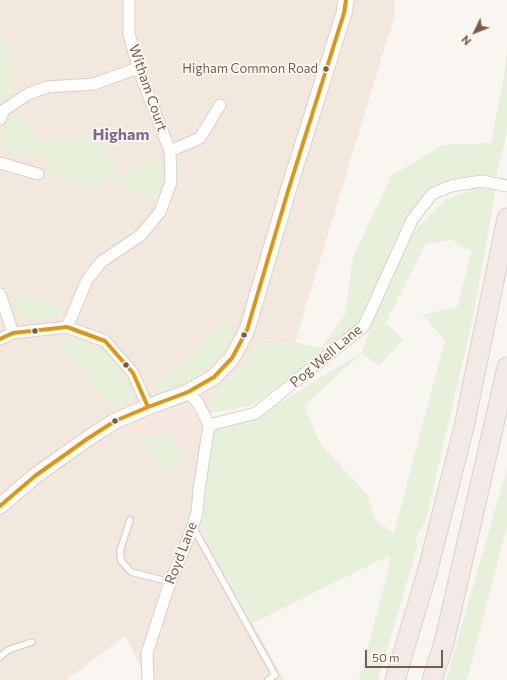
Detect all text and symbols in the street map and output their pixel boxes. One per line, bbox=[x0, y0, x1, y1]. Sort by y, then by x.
north arrow bbox=[455, 12, 495, 52]
text: N bbox=[458, 33, 473, 48]
street label: Witham Court bbox=[125, 42, 171, 134]
place label: Higham Common Road bbox=[182, 61, 318, 77]
marker: Higham Common Road bbox=[321, 64, 331, 74]
district label: Higham bbox=[93, 125, 149, 145]
street label: Pog Well Lane bbox=[287, 321, 365, 391]
unlabelled marker bbox=[30, 326, 40, 336]
unlabelled marker bbox=[239, 330, 249, 340]
unlabelled marker bbox=[121, 360, 131, 370]
unlabelled marker bbox=[110, 416, 120, 426]
street label: Royd Lane bbox=[161, 519, 201, 587]
scale bar bbox=[367, 642, 445, 668]
text: 50 m bbox=[372, 650, 400, 664]

